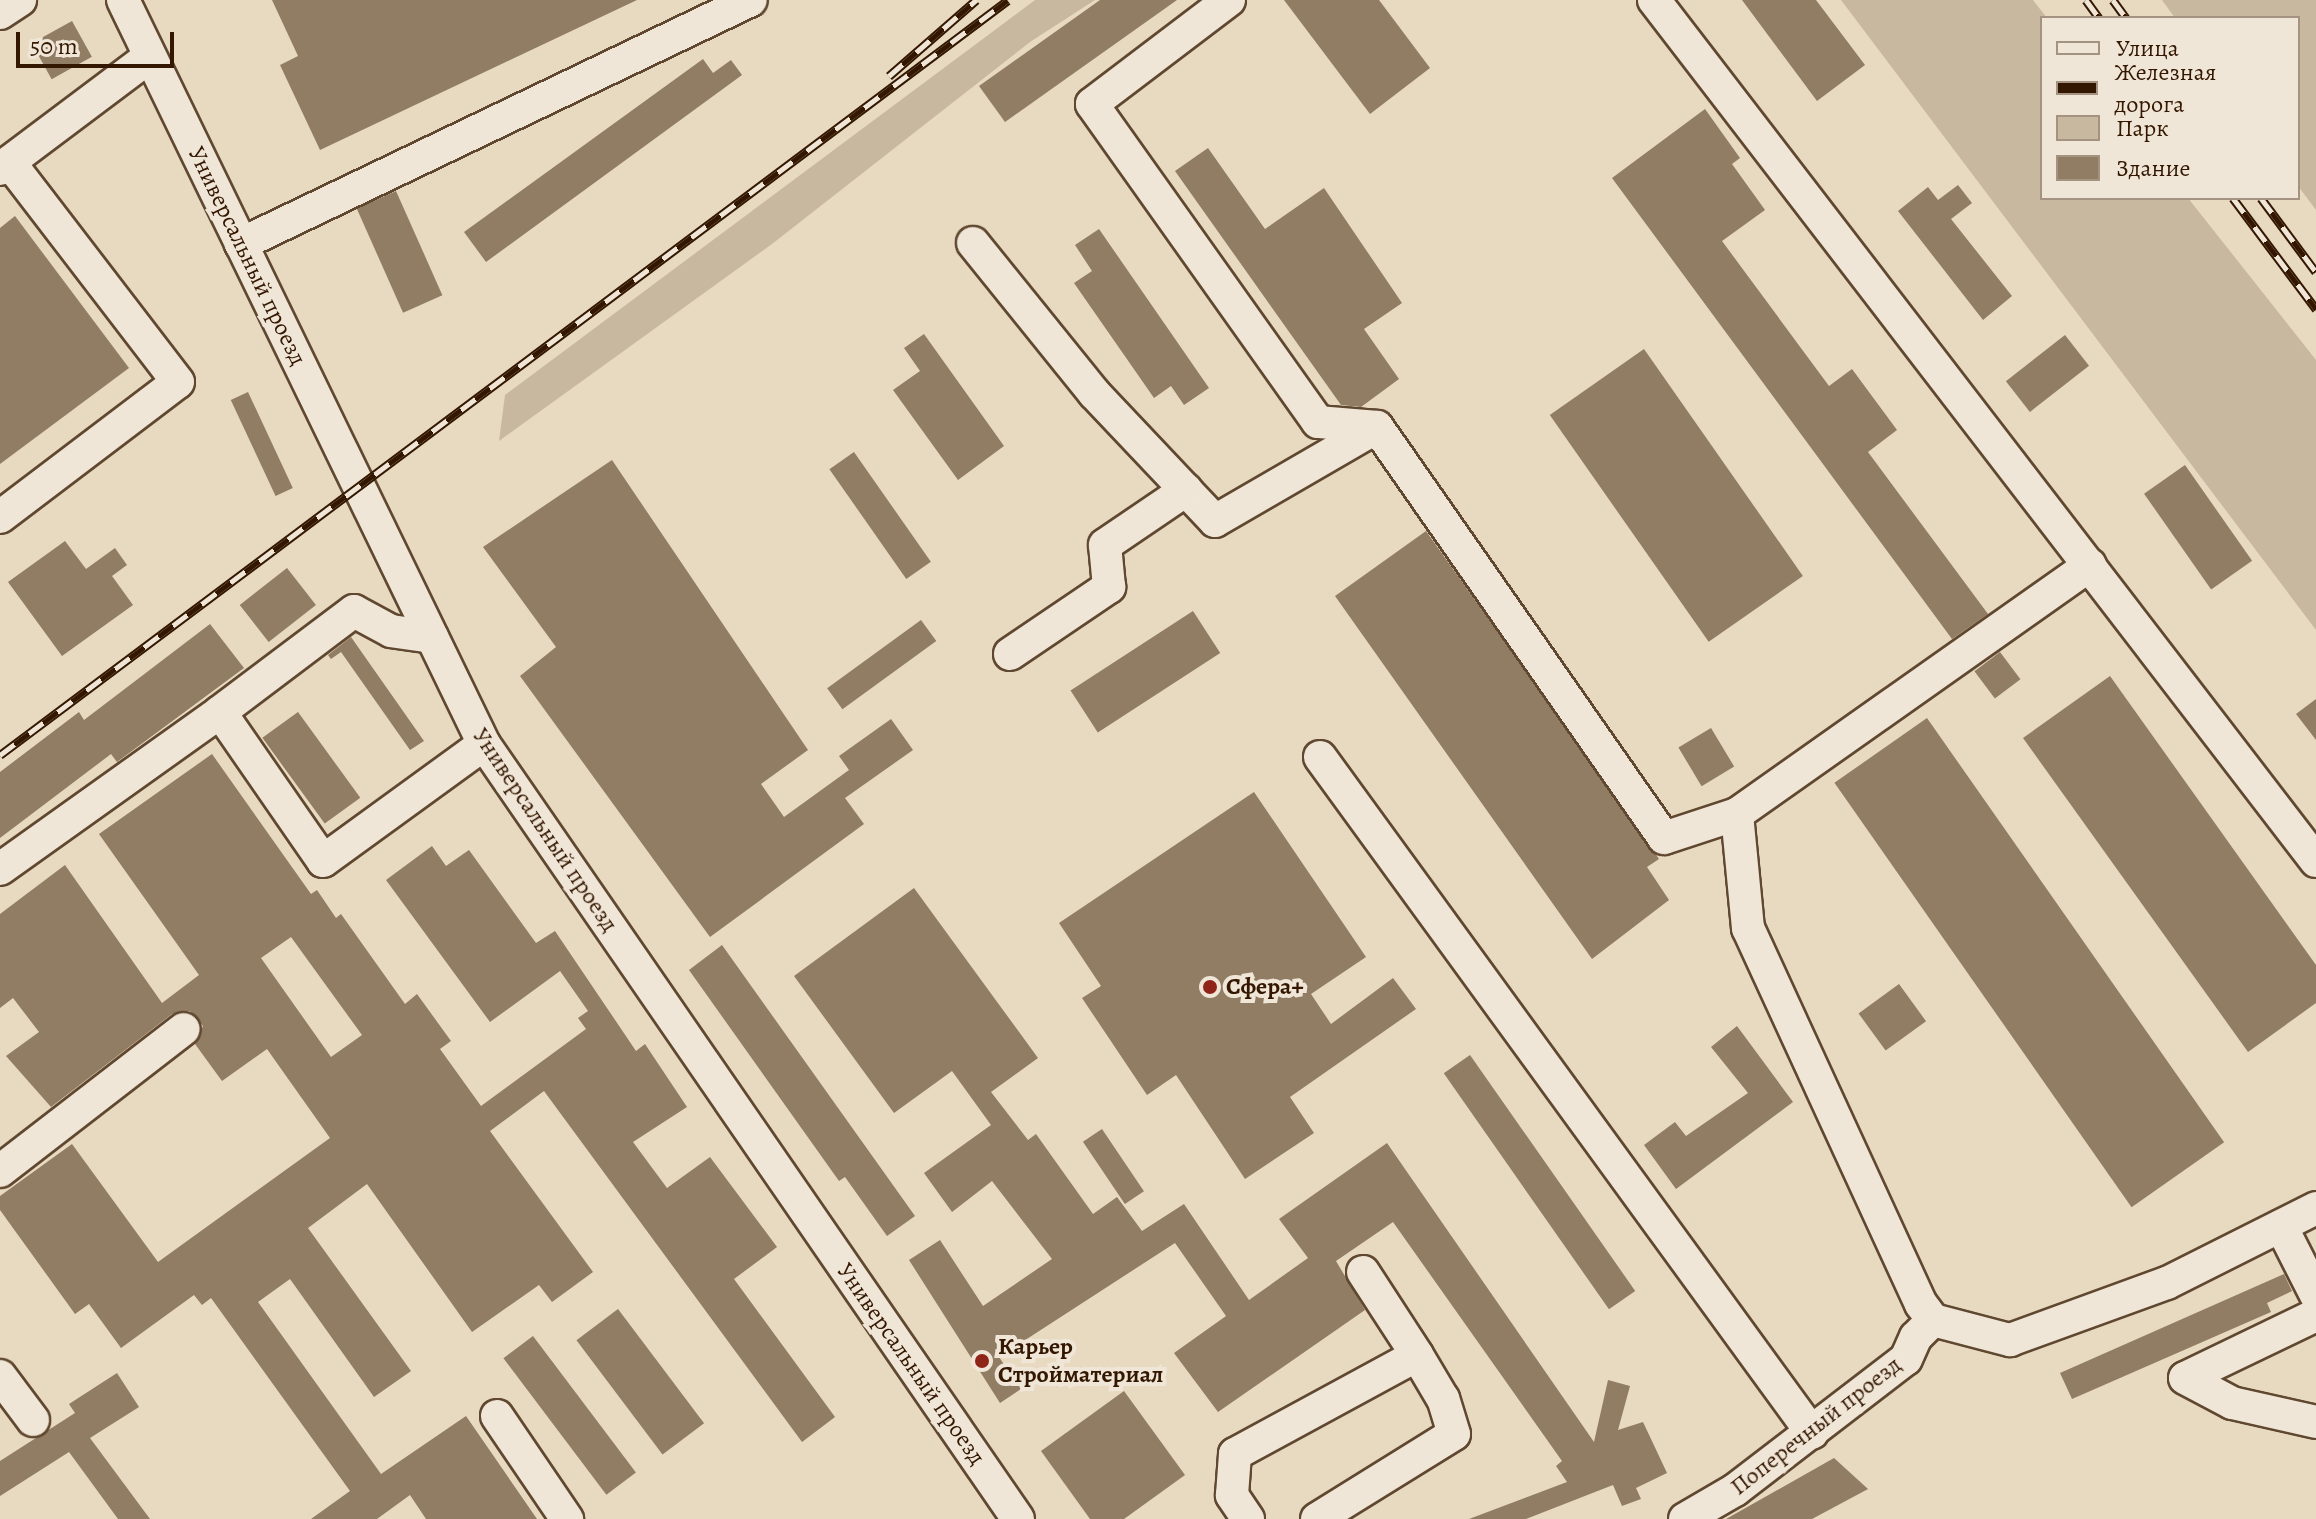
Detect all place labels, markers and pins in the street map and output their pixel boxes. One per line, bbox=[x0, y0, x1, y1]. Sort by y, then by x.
place label: Сфера+ bbox=[1226, 973, 1304, 1001]
marker: Сфера+ bbox=[1201, 978, 1219, 996]
place label: Карьер Стройматериал bbox=[998, 1333, 1163, 1389]
marker: Карьер Стройматериал bbox=[973, 1352, 991, 1370]

